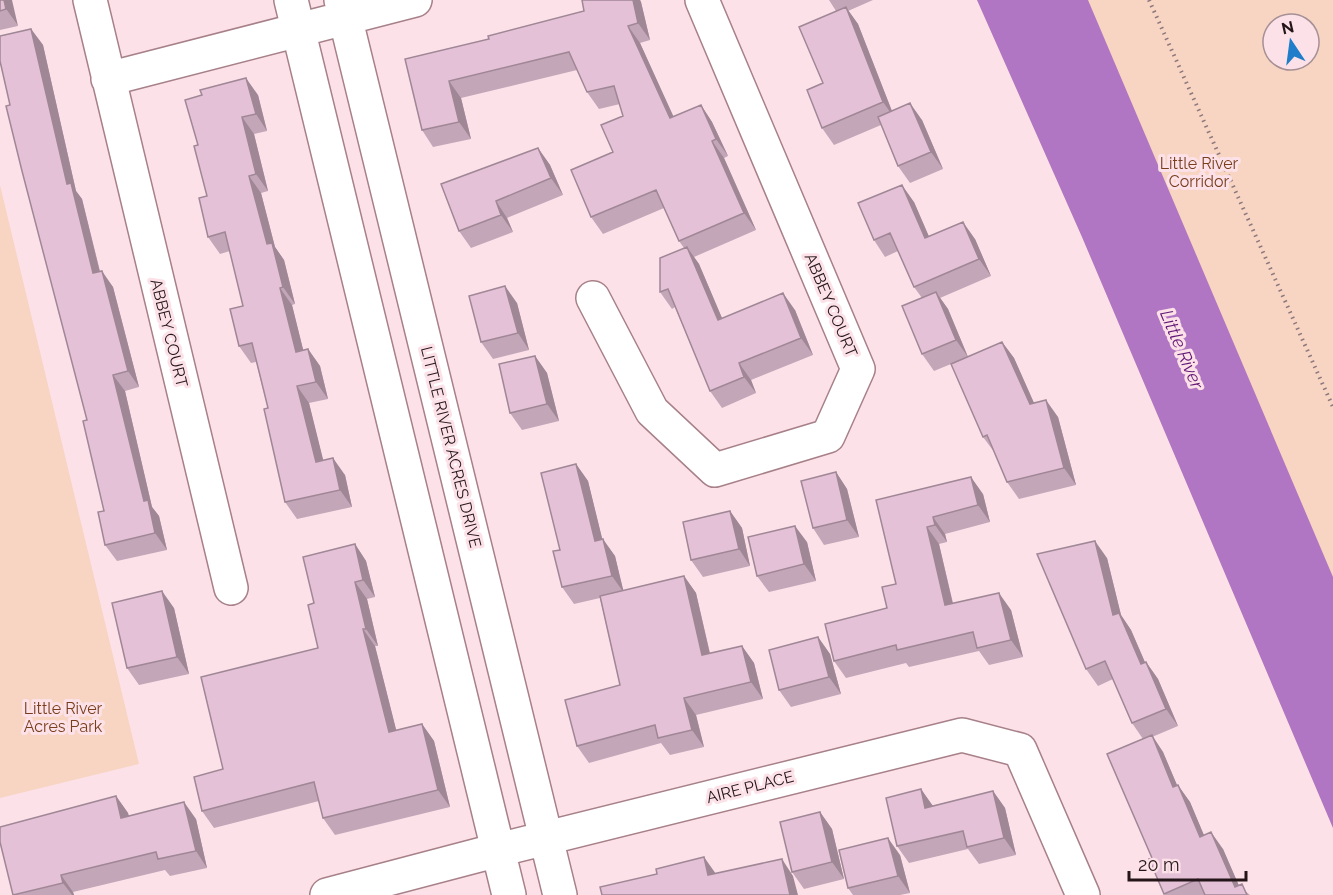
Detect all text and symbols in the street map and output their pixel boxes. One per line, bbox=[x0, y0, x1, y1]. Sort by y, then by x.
north arrow bbox=[1261, 12, 1321, 72]
text: N bbox=[1280, 17, 1296, 39]
park label: Little River Corridor bbox=[1160, 154, 1239, 191]
street label: ABBEY COURT bbox=[801, 250, 861, 360]
street label: ABBEY COURT bbox=[146, 277, 192, 389]
water label: Little River bbox=[1156, 306, 1208, 392]
street label: LITTLE RIVER ACRES DRIVE bbox=[417, 344, 485, 550]
park label: Little River Acres Park bbox=[24, 699, 103, 736]
street label: AIRE PLACE bbox=[704, 767, 796, 807]
scale bar bbox=[1129, 844, 1246, 882]
text: 20 m bbox=[1138, 854, 1180, 875]

